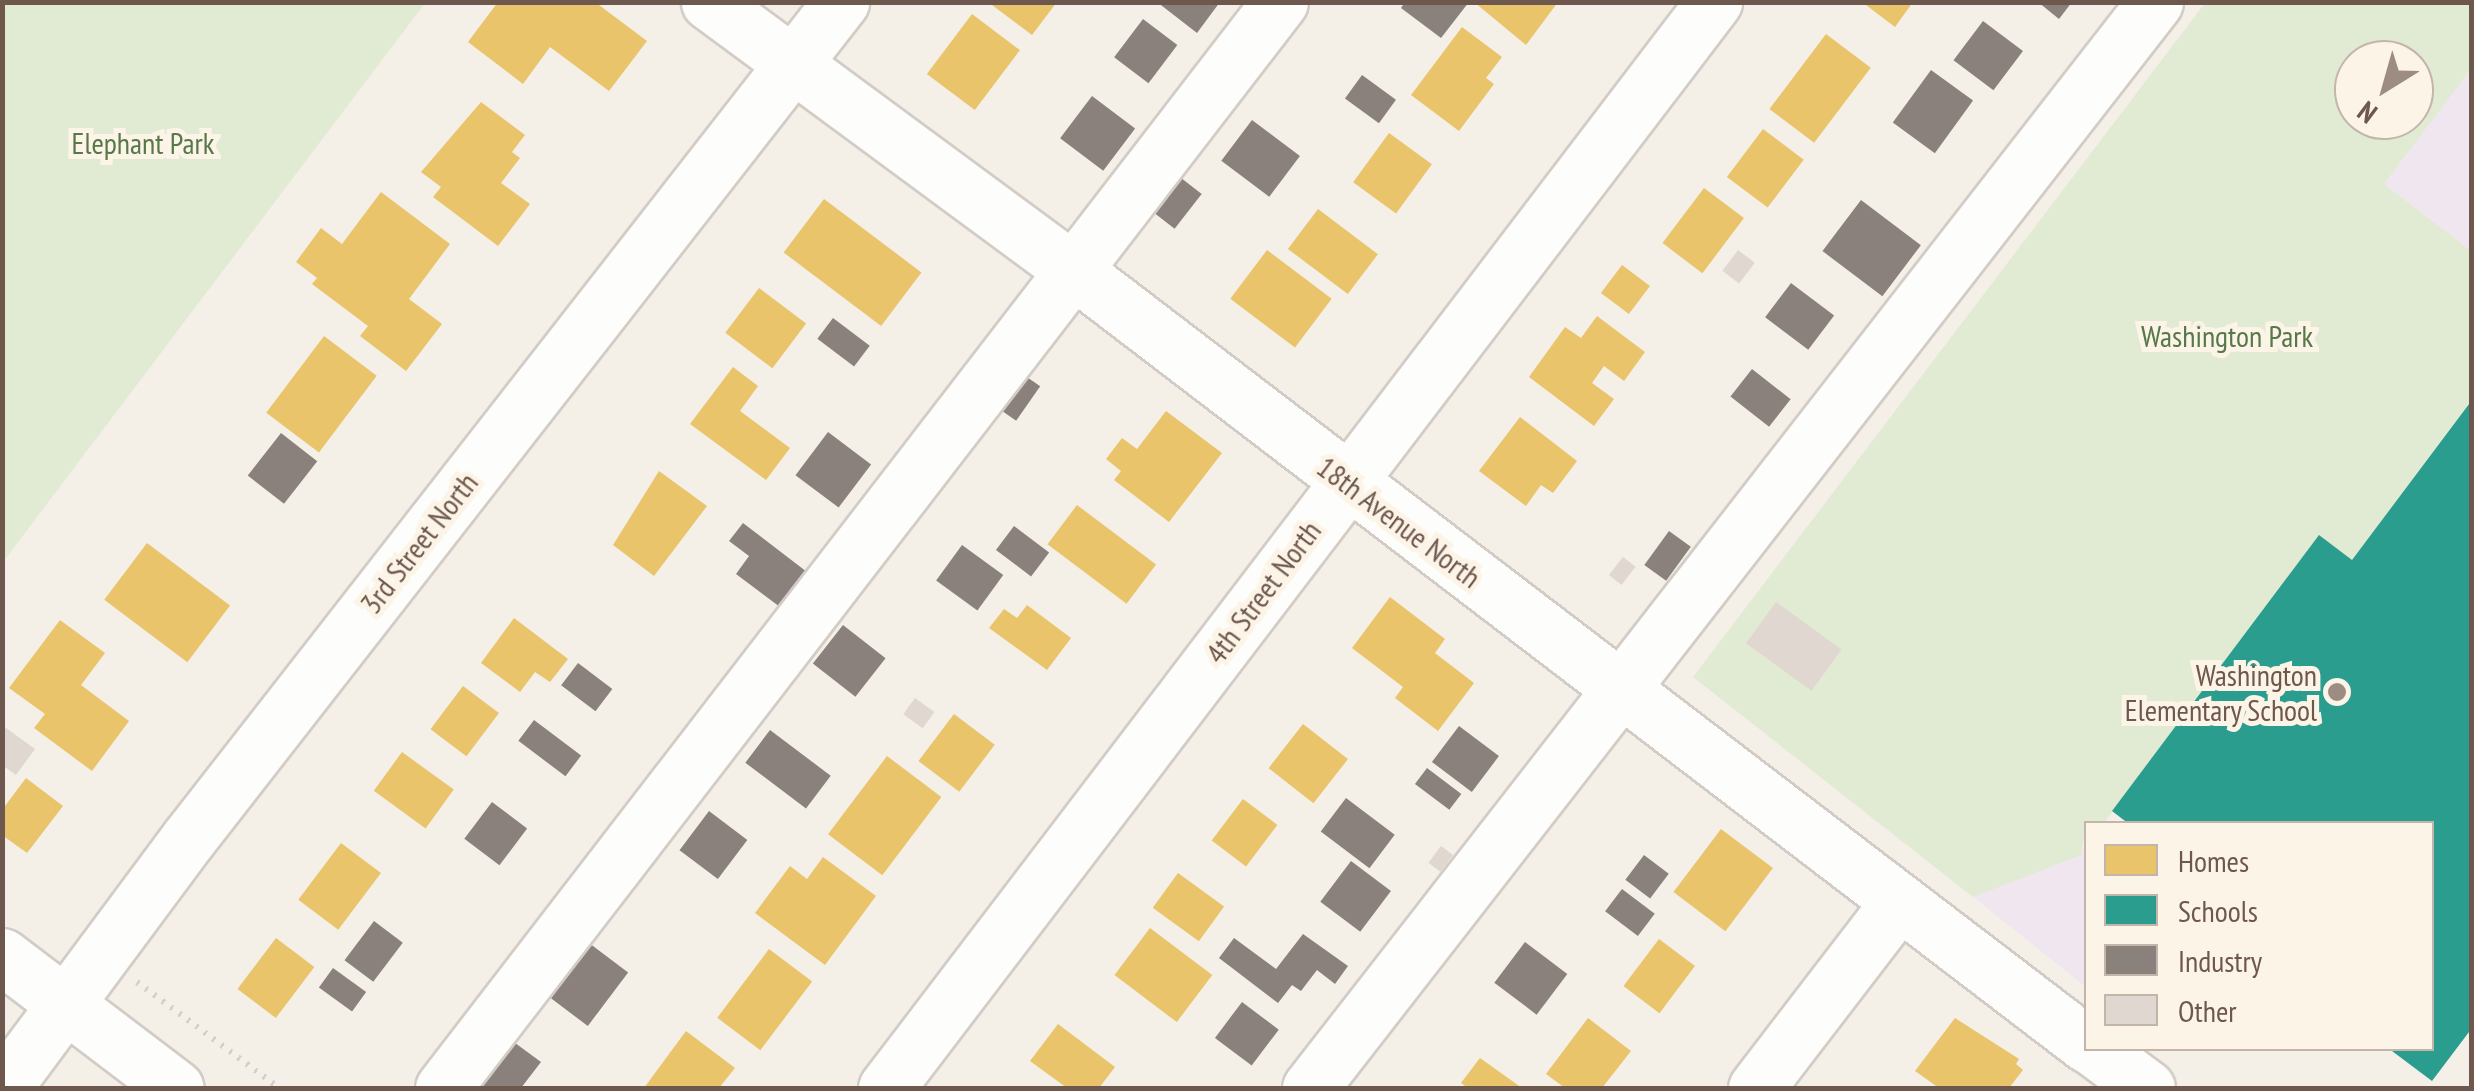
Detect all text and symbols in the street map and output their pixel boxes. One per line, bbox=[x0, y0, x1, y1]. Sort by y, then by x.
north arrow bbox=[2334, 40, 2434, 140]
text: N bbox=[2350, 93, 2384, 132]
park label: Elephant Park bbox=[72, 125, 214, 161]
park label: Washington Park bbox=[2141, 318, 2313, 354]
street label: 18th Avenue North bbox=[1310, 448, 1488, 596]
street label: 3rd Street North bbox=[353, 465, 485, 621]
street label: 4th Street North bbox=[1198, 514, 1328, 670]
place label: Washington Elementary School bbox=[2124, 657, 2317, 728]
marker: Washington Elementary School bbox=[2326, 681, 2348, 703]
legend bbox=[2084, 821, 2434, 1051]
text: Homes bbox=[2178, 841, 2249, 880]
text: Schools bbox=[2178, 891, 2258, 930]
text: Industry bbox=[2178, 941, 2262, 980]
text: Other bbox=[2178, 991, 2237, 1030]

